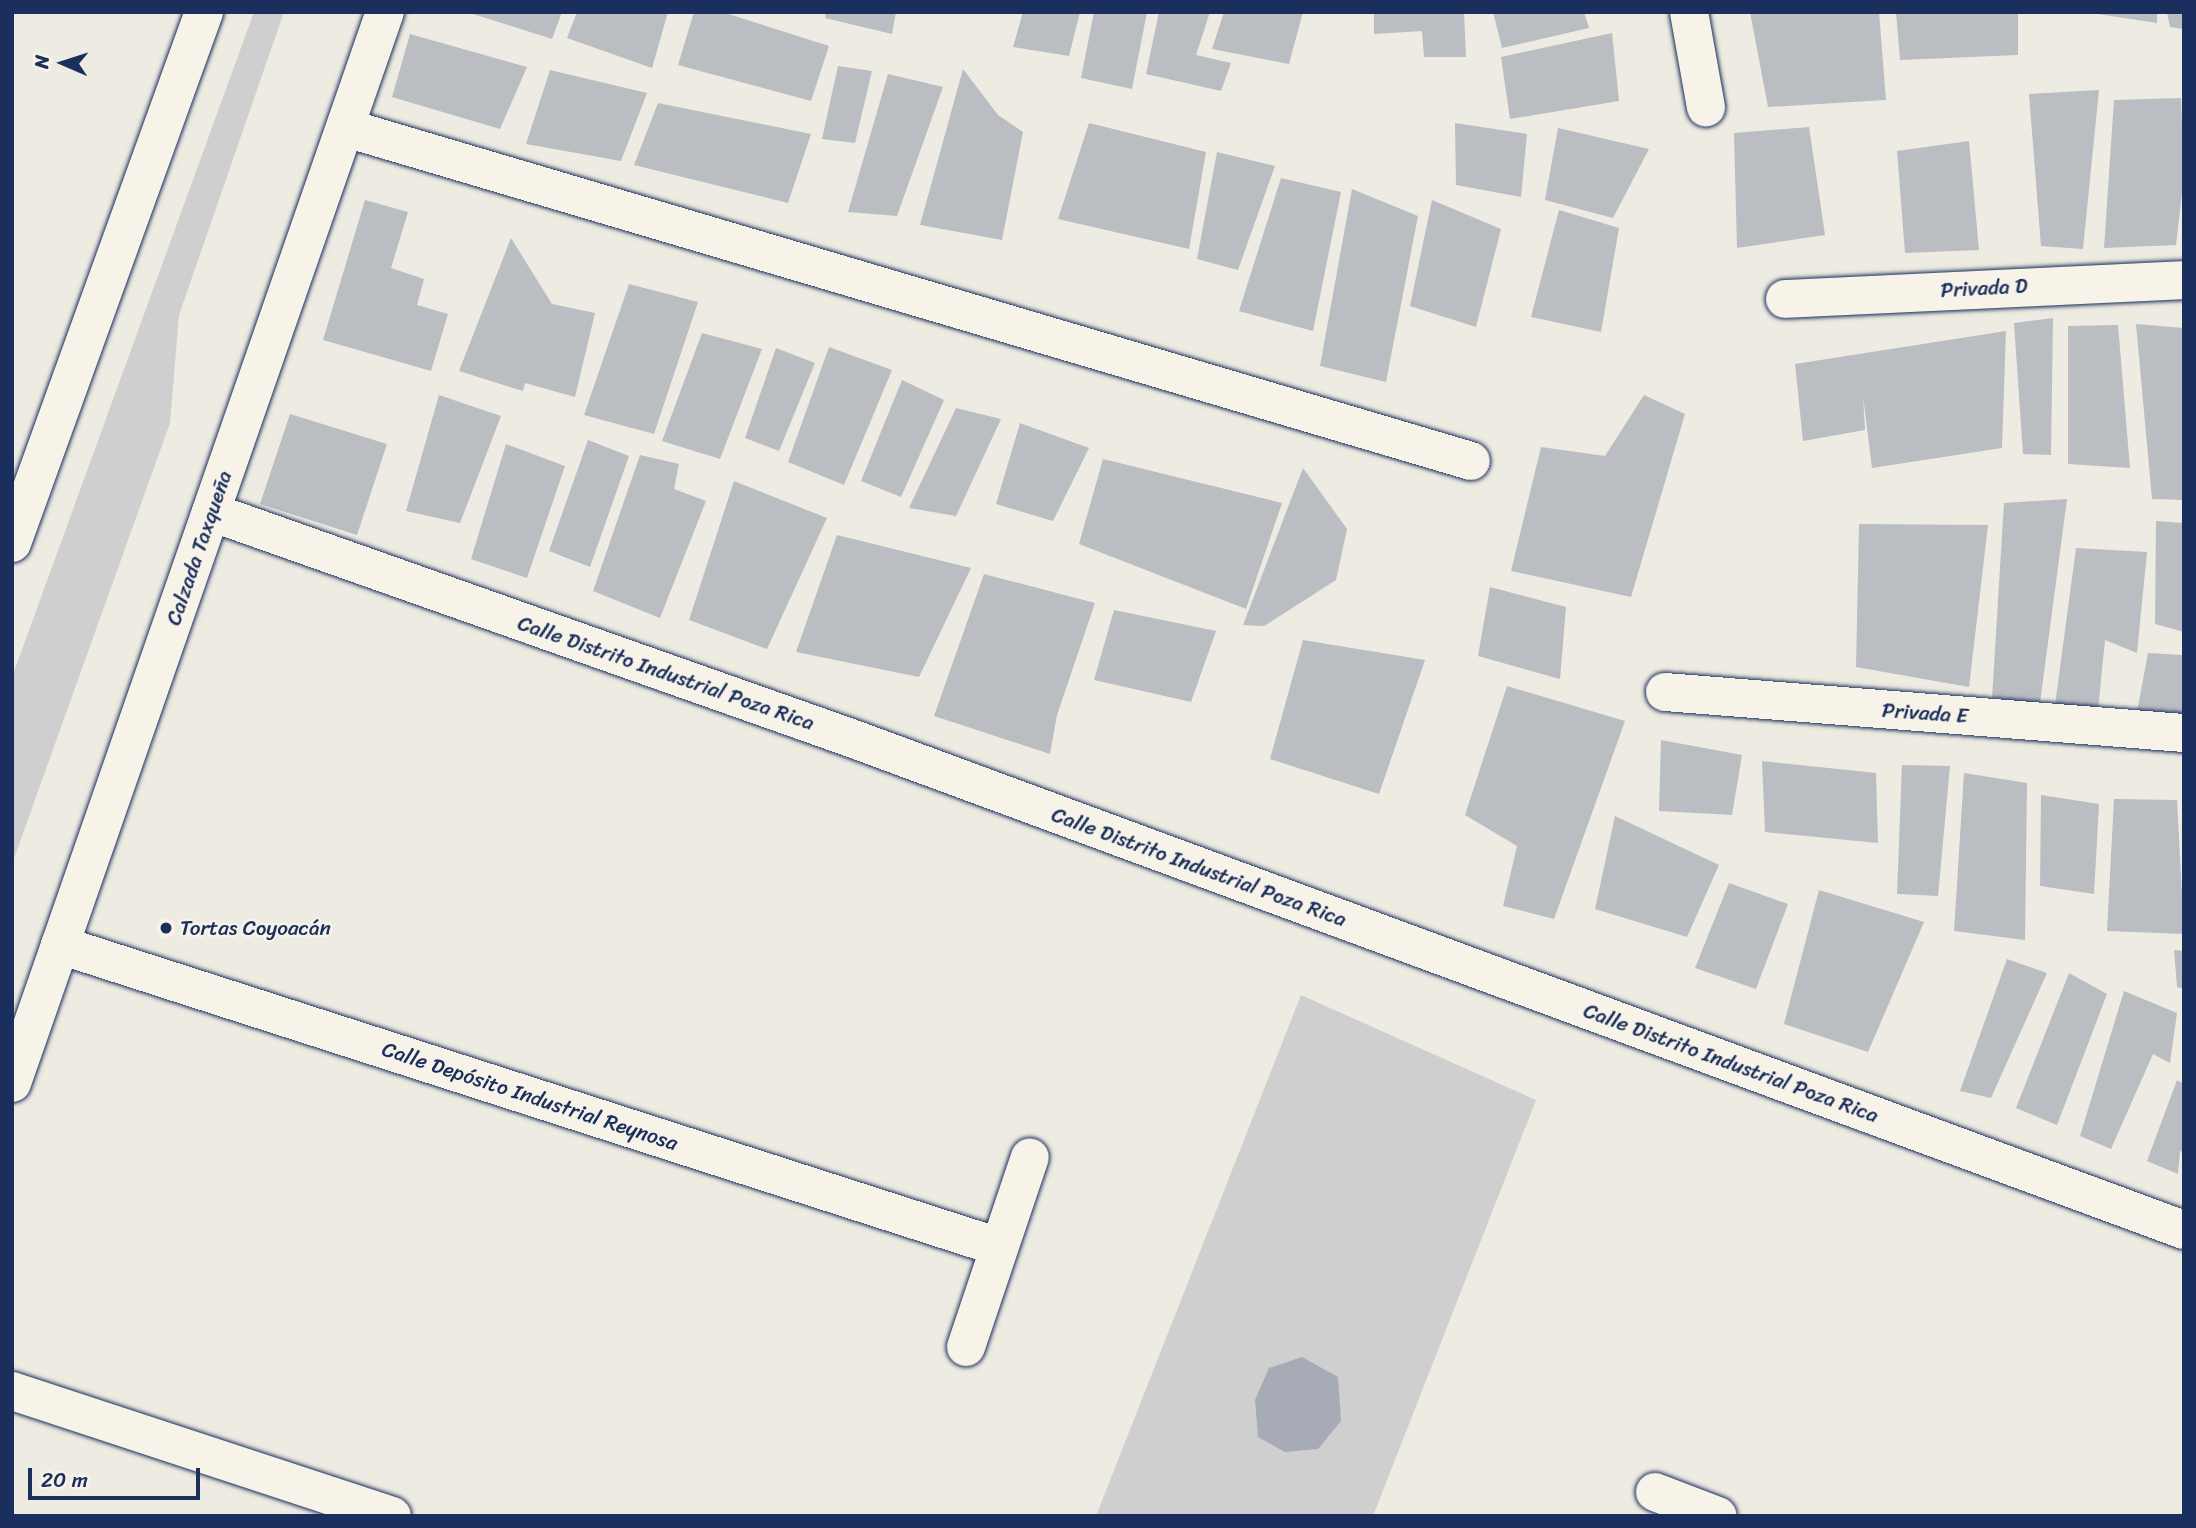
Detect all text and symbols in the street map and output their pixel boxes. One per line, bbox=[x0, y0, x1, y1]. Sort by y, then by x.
north arrow bbox=[28, 28, 98, 98]
text: N bbox=[25, 54, 58, 69]
street label: Privada D bbox=[1940, 273, 2028, 303]
street label: Calzada Taxqueña bbox=[161, 467, 237, 629]
street label: Calle Distrito Industrial Poza Rica bbox=[514, 610, 818, 736]
street label: Privada E bbox=[1881, 697, 1969, 729]
street label: Calle Distrito Industrial Poza Rica bbox=[1047, 802, 1351, 932]
place label: Tortas Coyoacán bbox=[180, 915, 331, 941]
marker: Tortas Coyoacán bbox=[158, 920, 174, 936]
street label: Calle Distrito Industrial Poza Rica bbox=[1579, 998, 1883, 1128]
street label: Calle Depósito Industrial Reynosa bbox=[379, 1036, 681, 1156]
scale bar bbox=[32, 1454, 203, 1498]
text: 20 m bbox=[41, 1461, 88, 1499]

